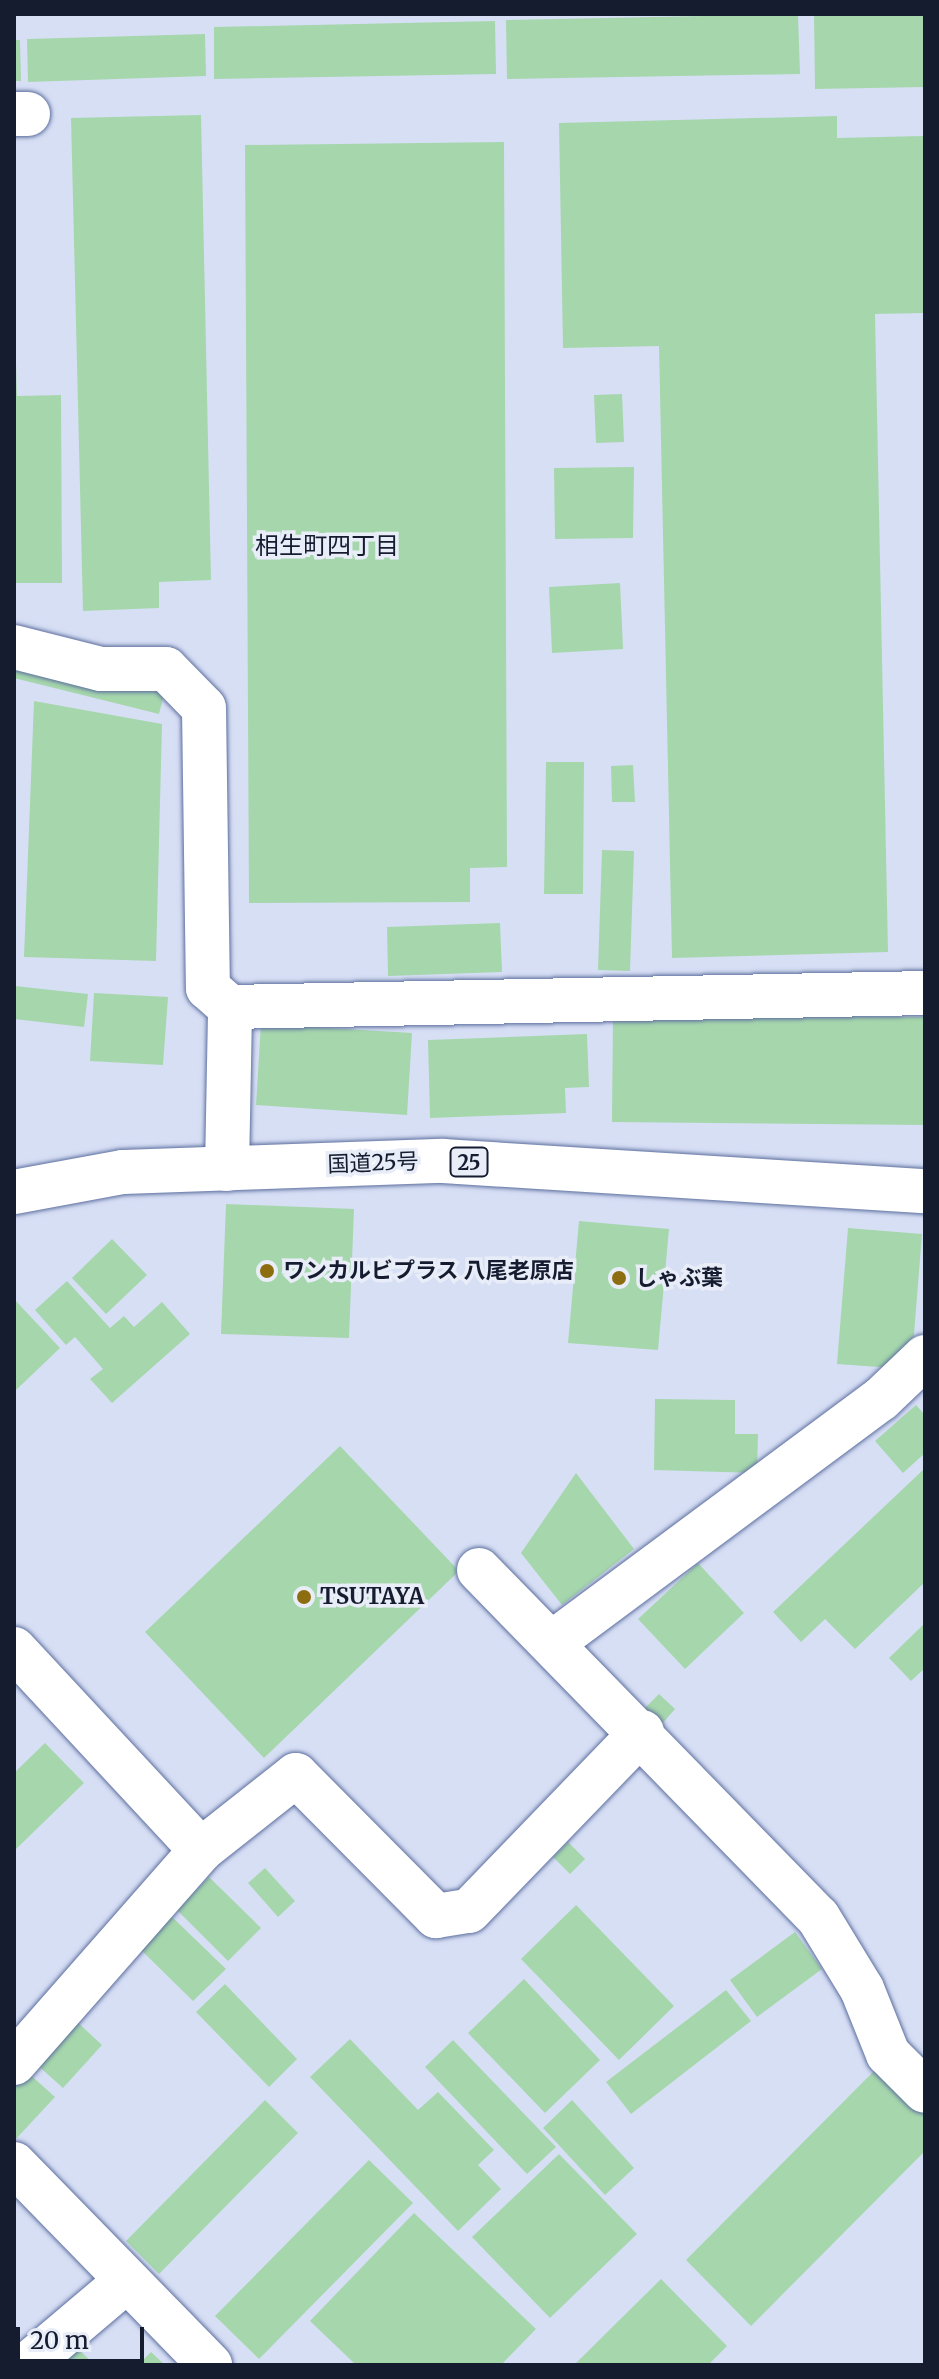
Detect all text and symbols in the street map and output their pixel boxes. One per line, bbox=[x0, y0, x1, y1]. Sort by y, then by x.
district label: 相生町四丁目 bbox=[255, 532, 399, 560]
road number: 25 bbox=[449, 1146, 489, 1178]
street label: 国道25号 bbox=[327, 1148, 419, 1178]
place label: ワンカルビプラス 八尾老原店 bbox=[283, 1258, 574, 1284]
marker: ワンカルビプラス 八尾老原店 bbox=[258, 1262, 276, 1280]
place label: しゃぶ葉 bbox=[635, 1265, 723, 1291]
marker: しゃぶ葉 bbox=[610, 1269, 628, 1287]
place label: TSUTAYA bbox=[320, 1584, 424, 1610]
marker: TSUTAYA bbox=[295, 1588, 313, 1606]
scale bar bbox=[20, 2311, 148, 2361]
text: 20 m bbox=[30, 2325, 89, 2356]

